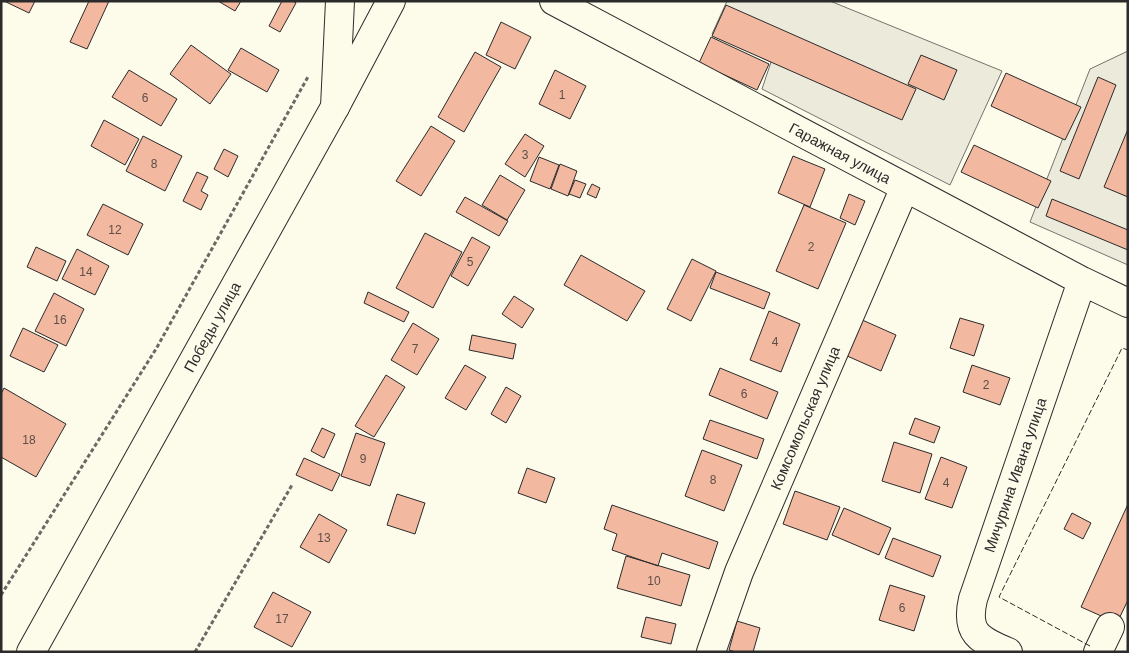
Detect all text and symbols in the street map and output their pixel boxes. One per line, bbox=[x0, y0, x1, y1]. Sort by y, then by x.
house number: 1 bbox=[559, 88, 566, 102]
house number: 6 bbox=[142, 91, 149, 105]
street label: Гаражная улица bbox=[786, 119, 894, 187]
house number: 3 bbox=[522, 148, 529, 162]
house number: 8 bbox=[151, 157, 158, 171]
house number: 12 bbox=[108, 223, 122, 237]
house number: 2 bbox=[808, 240, 815, 254]
house number: 5 bbox=[467, 255, 474, 269]
house number: 14 bbox=[79, 265, 93, 279]
street label: Победы улица bbox=[180, 278, 244, 375]
house number: 16 bbox=[53, 313, 67, 327]
house number: 4 bbox=[772, 335, 779, 349]
house number: 7 bbox=[412, 342, 419, 356]
street label: Комсомольская улица bbox=[767, 343, 843, 492]
house number: 2 bbox=[983, 378, 990, 392]
house number: 6 bbox=[741, 387, 748, 401]
street label: Мичурина Ивана улица bbox=[981, 395, 1050, 555]
house number: 18 bbox=[22, 433, 36, 447]
house number: 9 bbox=[360, 452, 367, 466]
house number: 8 bbox=[710, 473, 717, 487]
house number: 4 bbox=[943, 476, 950, 490]
house number: 13 bbox=[317, 531, 331, 545]
house number: 10 bbox=[647, 574, 661, 588]
house number: 6 bbox=[899, 601, 906, 615]
house number: 17 bbox=[275, 612, 289, 626]

